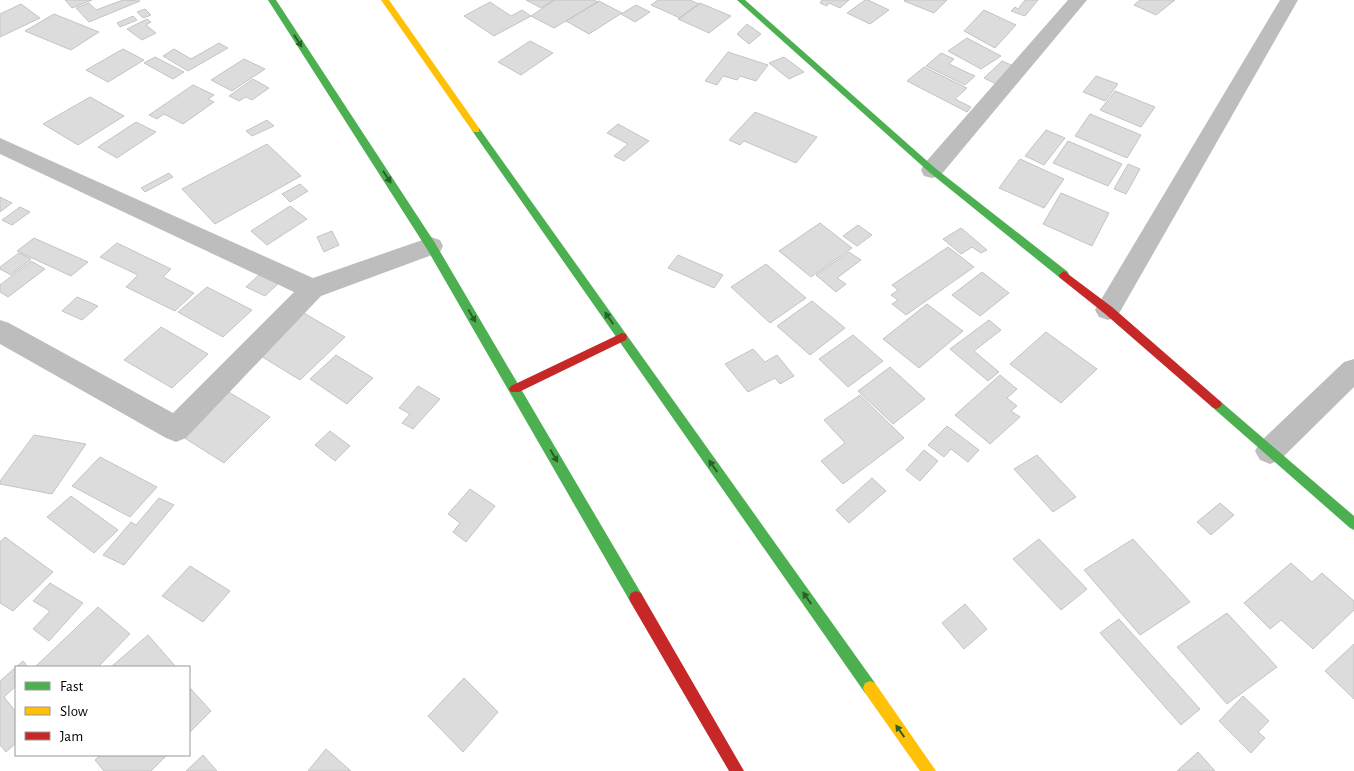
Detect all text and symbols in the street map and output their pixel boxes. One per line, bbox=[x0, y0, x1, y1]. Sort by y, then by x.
one-way arrow bbox=[294, 34, 303, 48]
one-way arrow bbox=[382, 171, 391, 184]
one-way arrow bbox=[467, 309, 476, 322]
one-way arrow bbox=[604, 312, 614, 325]
one-way arrow bbox=[549, 450, 558, 463]
one-way arrow bbox=[708, 459, 718, 472]
one-way arrow bbox=[802, 592, 812, 605]
legend bbox=[15, 666, 190, 756]
text: Fast bbox=[60, 679, 84, 694]
text: Slow bbox=[60, 704, 88, 719]
one-way arrow bbox=[895, 724, 905, 738]
text: Jam bbox=[60, 729, 83, 744]

